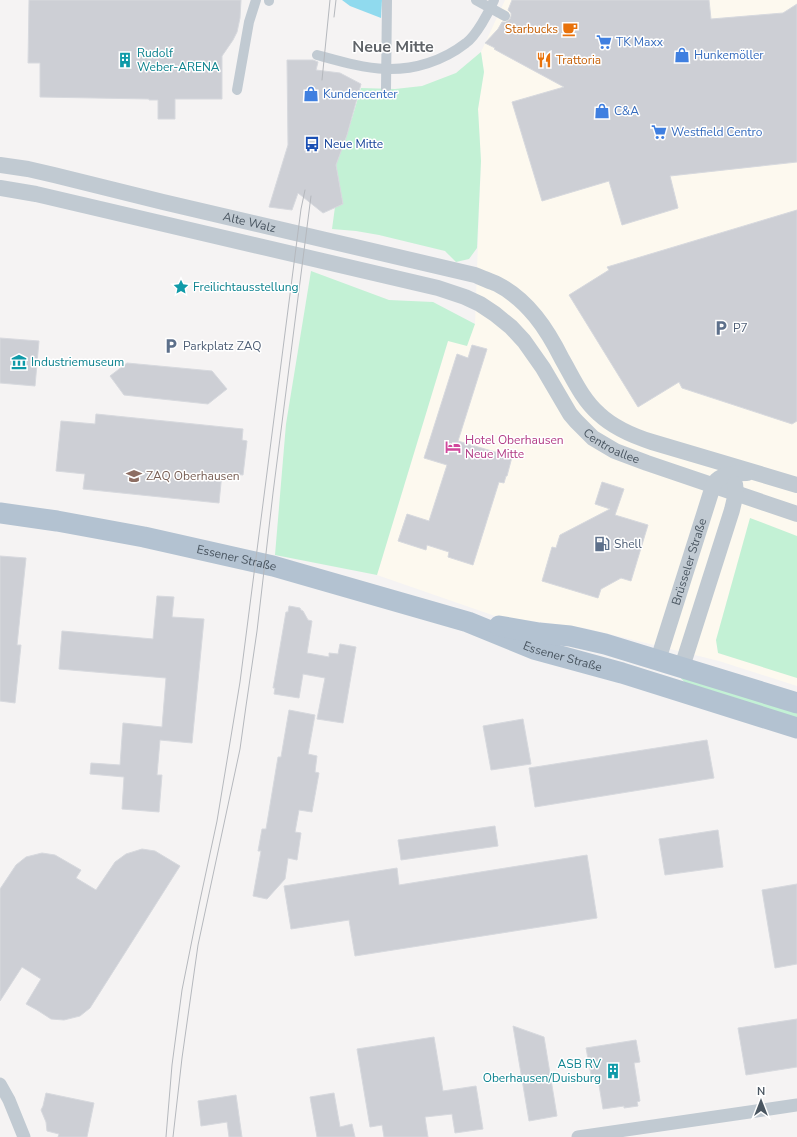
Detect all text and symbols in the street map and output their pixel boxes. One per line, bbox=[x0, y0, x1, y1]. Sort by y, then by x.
cafe icon: Starbucks bbox=[561, 20, 579, 38]
place label: Starbucks bbox=[505, 21, 558, 37]
supermarket icon: TK Maxx bbox=[595, 33, 613, 51]
place label: TK Maxx bbox=[616, 34, 664, 50]
district label: Neue Mitte bbox=[352, 36, 434, 58]
place label: Rudolf Weber-ARENA bbox=[137, 45, 220, 75]
shop icon: Hunkemöller bbox=[673, 46, 691, 64]
place label: Hunkemöller bbox=[694, 47, 764, 63]
building icon: Rudolf Weber-ARENA bbox=[116, 51, 134, 69]
restaurant icon: Trattoria bbox=[535, 51, 553, 69]
place label: Trattoria bbox=[556, 52, 601, 68]
shop icon: Kundencenter bbox=[302, 85, 320, 103]
place label: Kundencenter bbox=[323, 86, 398, 102]
shop icon: C&A bbox=[593, 102, 611, 120]
place label: C&A bbox=[614, 103, 639, 119]
supermarket icon: Westfield Centro bbox=[650, 123, 668, 141]
place label: Westfield Centro bbox=[671, 124, 763, 140]
bus stop icon: Neue Mitte bbox=[303, 135, 321, 153]
place label: Neue Mitte bbox=[324, 136, 383, 152]
street label: Alte Walz bbox=[221, 208, 278, 236]
place icon: Freilichtausstellung bbox=[172, 278, 190, 296]
place label: Freilichtausstellung bbox=[193, 279, 299, 295]
parking icon: P7 bbox=[712, 319, 730, 337]
place label: P7 bbox=[733, 320, 748, 336]
parking icon: Parkplatz ZAQ bbox=[162, 337, 180, 355]
place label: Parkplatz ZAQ bbox=[183, 338, 261, 354]
museum icon: Industriemuseum bbox=[10, 353, 28, 371]
place label: Industriemuseum bbox=[31, 354, 124, 370]
street label: Centroallee bbox=[580, 425, 642, 468]
place label: Hotel Oberhausen Neue Mitte bbox=[465, 432, 564, 462]
hotel icon: Hotel Oberhausen Neue Mitte bbox=[444, 438, 462, 456]
school or university icon: ZAQ Oberhausen bbox=[125, 467, 143, 485]
place label: ZAQ Oberhausen bbox=[146, 468, 240, 484]
street label: Brüsseler Straße bbox=[668, 516, 710, 607]
fuel station icon: Shell bbox=[593, 535, 611, 553]
place label: Shell bbox=[614, 536, 642, 552]
street label: Essener Straße bbox=[195, 541, 279, 575]
street label: Essener Straße bbox=[521, 637, 604, 675]
place label: ASB RV Oberhausen/Duisburg bbox=[483, 1056, 602, 1086]
building icon: ASB RV Oberhausen/Duisburg bbox=[604, 1062, 622, 1080]
north arrow bbox=[741, 1081, 781, 1121]
text: N bbox=[757, 1084, 765, 1099]

